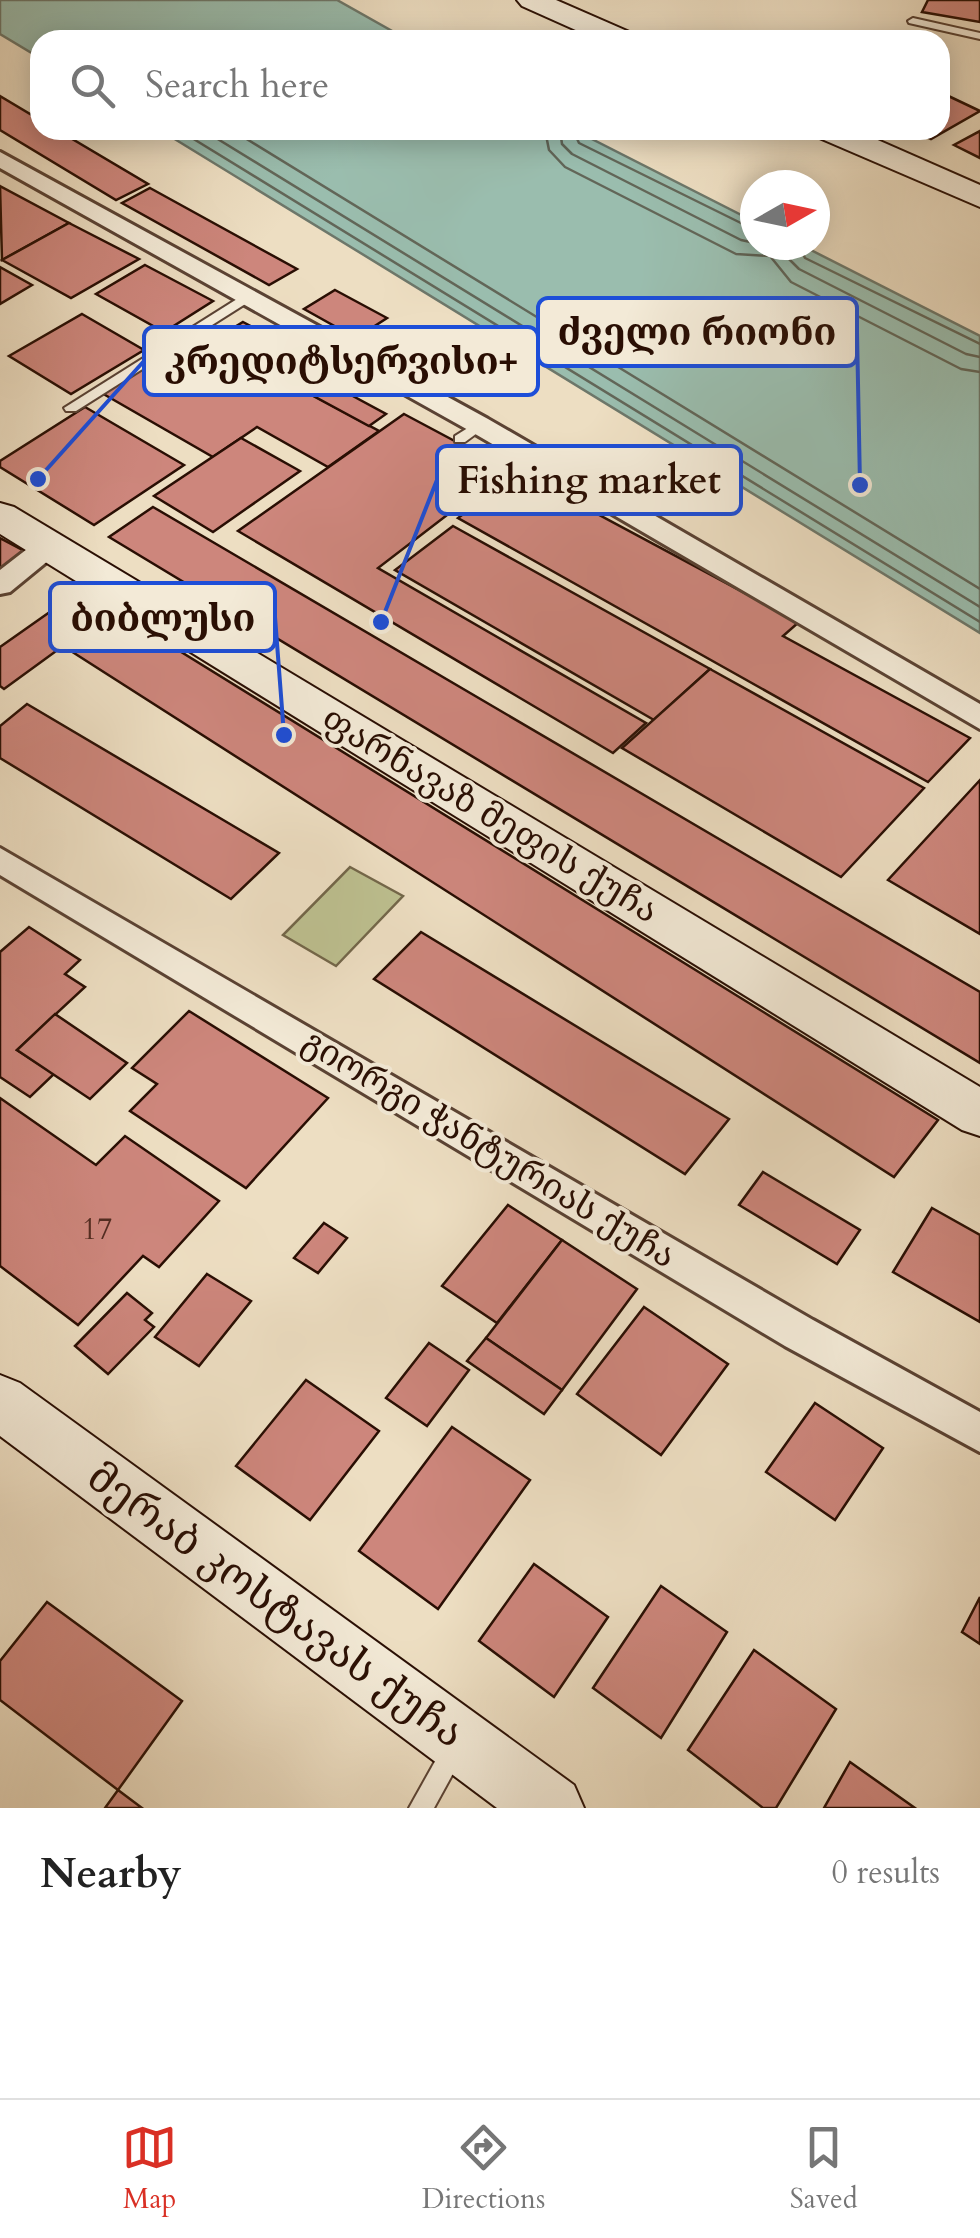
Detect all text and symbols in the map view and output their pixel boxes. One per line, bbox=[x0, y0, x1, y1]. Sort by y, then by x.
search box bbox=[30, 30, 950, 140]
icon: search bbox=[65, 58, 120, 113]
text: Search here bbox=[145, 59, 329, 111]
north arrow bbox=[740, 170, 830, 260]
callout: ძველი რიონი bbox=[538, 298, 857, 366]
text: ძველი რიონი bbox=[558, 307, 836, 359]
callout: კრედიტსერვისი+ bbox=[144, 327, 538, 395]
text: კრედიტსერვისი+ bbox=[164, 336, 518, 388]
callout: Fishing market bbox=[437, 446, 741, 514]
text: Fishing market bbox=[457, 455, 721, 507]
callout: ბიბლუსი bbox=[50, 583, 275, 651]
text: ბიბლუსი bbox=[71, 593, 255, 645]
street label: ფარნავაზ მეფის ქუჩა bbox=[313, 695, 667, 935]
street label: გიორგი ჭანტურიას ქუჩა bbox=[293, 1018, 685, 1280]
house number: 17 bbox=[82, 1209, 112, 1250]
street label: მერაბ კოსტავას ქუჩა bbox=[76, 1449, 476, 1761]
text: Nearby bbox=[40, 1845, 182, 1902]
text: 0 results bbox=[832, 1851, 940, 1895]
tab: Map bbox=[122, 2120, 177, 2218]
tab: Directions bbox=[422, 2120, 545, 2218]
tab: Saved bbox=[790, 2120, 858, 2218]

